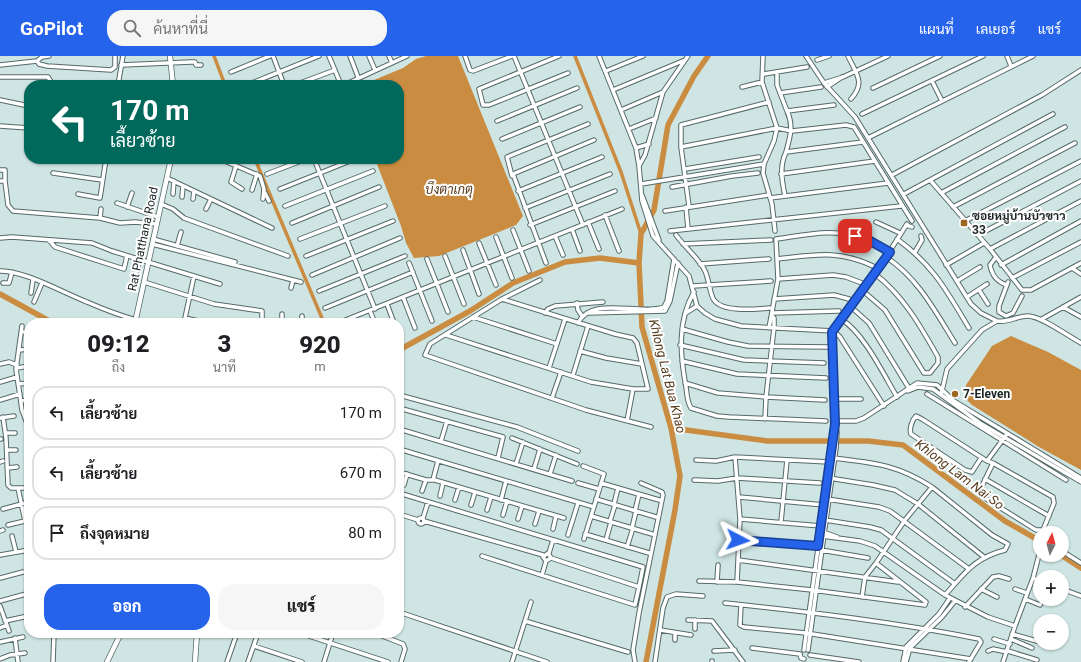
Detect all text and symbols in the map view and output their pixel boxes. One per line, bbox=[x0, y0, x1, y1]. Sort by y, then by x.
search box bbox=[107, 10, 387, 46]
text: GoPilot bbox=[20, 17, 83, 40]
icon: search bbox=[121, 17, 143, 39]
text: ค้นหาที่นี่ bbox=[153, 20, 208, 38]
text: แผนที่ bbox=[919, 21, 954, 37]
text: เลเยอร์ bbox=[976, 21, 1016, 37]
text: แชร์ bbox=[1038, 21, 1061, 37]
text: 170 m bbox=[110, 94, 189, 127]
icon: left bbox=[44, 96, 96, 148]
text: เลี้ยวซ้าย bbox=[110, 130, 176, 151]
water label: บึงตาเกตุ bbox=[425, 181, 473, 199]
street label: Rat Phatthana Road bbox=[125, 186, 161, 292]
place label: ซอยหมู่บ้านบัวขาว 33 bbox=[972, 208, 1066, 237]
marker: ซอยหมู่บ้านบัวขาว 33 bbox=[959, 218, 969, 228]
pin bbox=[838, 219, 872, 253]
icon: arrive bbox=[844, 225, 866, 247]
water label: Khlong Lat Bua Khao bbox=[646, 317, 689, 435]
text: 09:12 bbox=[87, 330, 150, 358]
text: 3 bbox=[217, 330, 231, 358]
text: 920 bbox=[299, 331, 341, 359]
text: m bbox=[314, 359, 326, 374]
text: ถึง bbox=[112, 360, 125, 375]
text: นาที bbox=[213, 360, 236, 375]
place label: 7-Eleven bbox=[963, 387, 1010, 401]
marker: 7-Eleven bbox=[950, 389, 960, 399]
icon: left bbox=[46, 402, 68, 424]
text: 170 m bbox=[340, 404, 382, 422]
text: เลี้ยวซ้าย bbox=[80, 405, 137, 423]
water label: Khlong Lam Nai So bbox=[912, 436, 1007, 513]
icon: left bbox=[46, 462, 68, 484]
text: 670 m bbox=[340, 464, 382, 482]
text: เลี้ยวซ้าย bbox=[80, 465, 137, 483]
position arrow bbox=[717, 519, 759, 561]
icon: arrive bbox=[46, 522, 68, 544]
text: 80 m bbox=[348, 524, 382, 542]
text: ถึงจุดหมาย bbox=[80, 525, 150, 543]
north arrow bbox=[1033, 526, 1069, 562]
map controls bbox=[1033, 526, 1069, 650]
button: + bbox=[1033, 570, 1069, 606]
button: ออก bbox=[44, 584, 210, 630]
button: แชร์ bbox=[218, 584, 384, 630]
button: − bbox=[1033, 614, 1069, 650]

